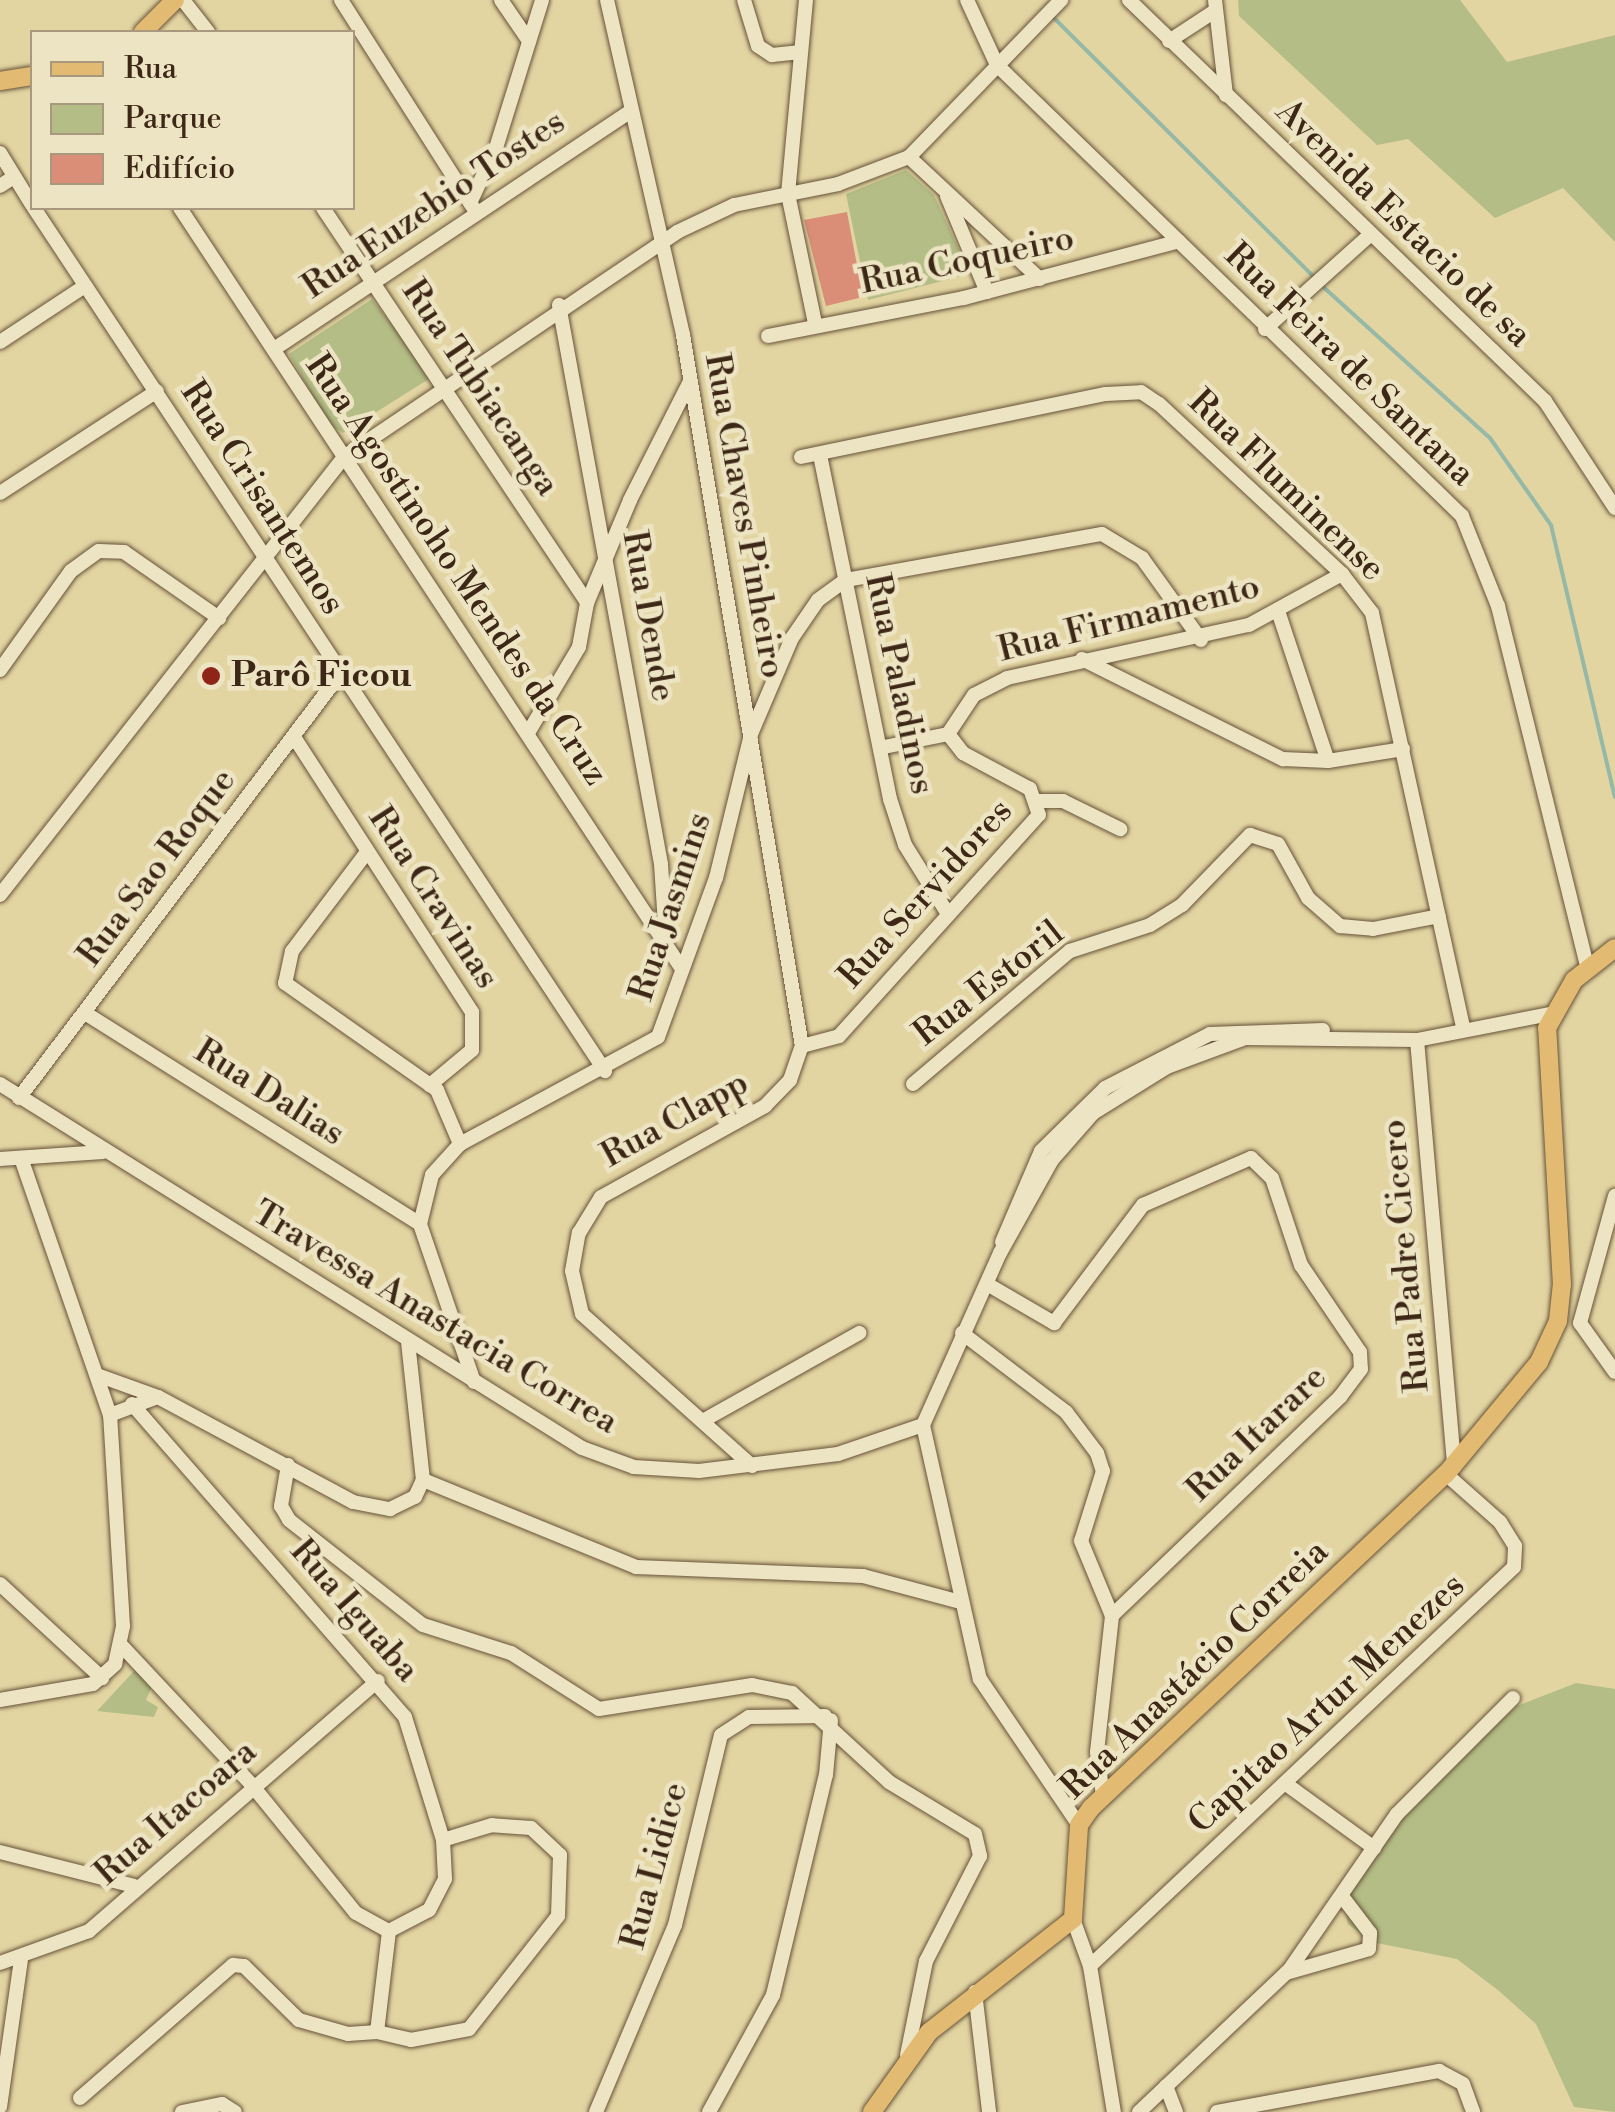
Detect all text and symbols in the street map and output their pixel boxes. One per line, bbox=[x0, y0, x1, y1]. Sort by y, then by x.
legend bbox=[30, 30, 355, 210]
text: Rua bbox=[124, 50, 177, 88]
street label: Avenida Estacio de sa bbox=[1267, 91, 1539, 357]
text: Parque bbox=[124, 100, 222, 138]
street label: Rua Euzebio Tostes bbox=[295, 102, 573, 308]
text: Edifício bbox=[124, 150, 235, 188]
street label: Rua Coqueiro bbox=[856, 218, 1078, 304]
street label: Rua Feira de Santana bbox=[1215, 235, 1483, 495]
street label: Rua Tubiacanga bbox=[392, 272, 568, 504]
street label: Rua Agostinoho Mendes da Cruz bbox=[296, 346, 616, 794]
street label: Rua Chaves Pinheiro bbox=[695, 350, 793, 682]
street label: Rua Crisantemos bbox=[171, 373, 353, 623]
street label: Rua Fluminense bbox=[1179, 382, 1393, 590]
street label: Rua Dende bbox=[612, 527, 684, 705]
street label: Rua Firmamento bbox=[994, 566, 1264, 672]
street label: Rua Paladinos bbox=[855, 570, 943, 798]
place label: Parô Ficou bbox=[231, 655, 412, 697]
marker: Parô Ficou bbox=[200, 665, 222, 687]
street label: Rua Sao Roque bbox=[69, 761, 245, 975]
street label: Rua Servidores bbox=[830, 791, 1022, 997]
street label: Rua Cravinas bbox=[359, 799, 507, 997]
street label: Rua Jasmins bbox=[621, 808, 721, 1006]
street label: Rua Estoril bbox=[906, 913, 1072, 1055]
street label: Rua Dalias bbox=[186, 1030, 352, 1156]
street label: Rua Clapp bbox=[594, 1062, 756, 1178]
street label: Rua Padre Cicero bbox=[1373, 1118, 1439, 1394]
street label: Travessa Anastacia Correa bbox=[245, 1192, 625, 1444]
street label: Rua Itarare bbox=[1178, 1357, 1336, 1511]
street label: Rua Iguaba bbox=[280, 1531, 428, 1691]
street label: Rua Anastácio Correia bbox=[1053, 1531, 1337, 1809]
street label: Capitao Artur Menezes bbox=[1180, 1565, 1474, 1843]
street label: Rua Itacoara bbox=[86, 1731, 266, 1895]
street label: Rua Lidice bbox=[613, 1778, 697, 1954]

